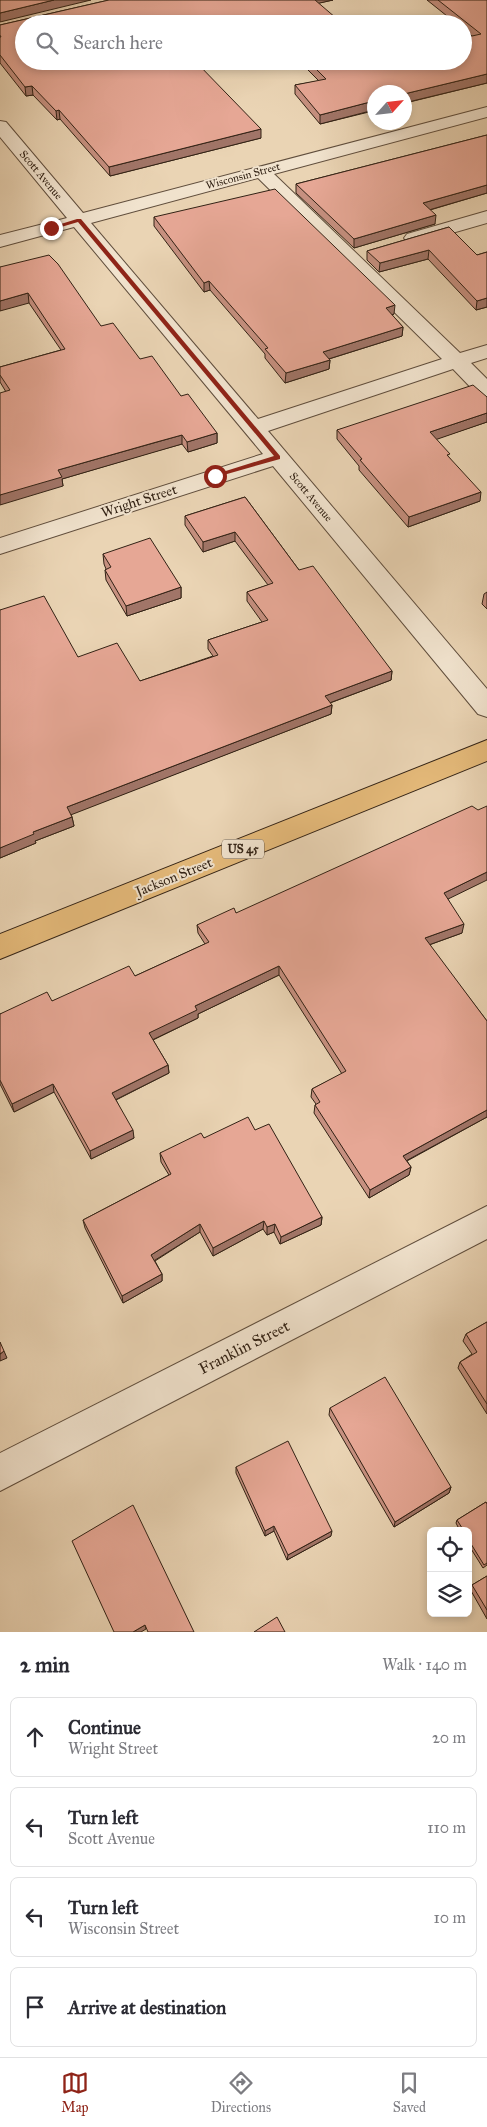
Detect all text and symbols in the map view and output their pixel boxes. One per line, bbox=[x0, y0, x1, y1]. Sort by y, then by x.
search box bbox=[15, 15, 472, 70]
icon: search bbox=[33, 29, 61, 57]
text: Search here bbox=[73, 31, 163, 54]
north arrow bbox=[367, 85, 412, 130]
street label: Scott Avenue bbox=[17, 148, 65, 202]
street label: Wisconsin Street bbox=[204, 160, 282, 192]
route end bbox=[40, 217, 63, 240]
route start bbox=[204, 465, 227, 488]
street label: Scott Avenue bbox=[287, 470, 335, 524]
street label: Wright Street bbox=[99, 481, 179, 521]
road number: US 45 bbox=[222, 840, 264, 859]
street label: Jackson Street bbox=[131, 854, 215, 902]
street label: Franklin Street bbox=[195, 1316, 293, 1378]
map controls bbox=[427, 1527, 472, 1617]
button: locate bbox=[427, 1527, 472, 1572]
button: layers bbox=[427, 1572, 472, 1617]
text: 2 min bbox=[20, 1652, 70, 1678]
text: Walk · 140 m bbox=[382, 1655, 467, 1674]
text: Continue bbox=[68, 1716, 141, 1739]
icon: ahead bbox=[21, 1723, 49, 1751]
text: 20 m bbox=[432, 1728, 466, 1747]
text: Wright Street bbox=[68, 1739, 158, 1758]
text: Turn left bbox=[68, 1806, 138, 1829]
icon: left bbox=[21, 1813, 49, 1841]
text: 110 m bbox=[427, 1818, 466, 1837]
text: Scott Avenue bbox=[68, 1829, 155, 1848]
text: Turn left bbox=[68, 1896, 138, 1919]
icon: left bbox=[21, 1903, 49, 1931]
text: 10 m bbox=[434, 1908, 466, 1927]
text: Wisconsin Street bbox=[68, 1919, 179, 1938]
icon: arrive bbox=[21, 1993, 49, 2021]
text: Arrive at destination bbox=[68, 1996, 226, 2019]
tab: Map bbox=[61, 2069, 89, 2116]
tab: Directions bbox=[211, 2069, 271, 2116]
tab: Saved bbox=[393, 2069, 426, 2116]

